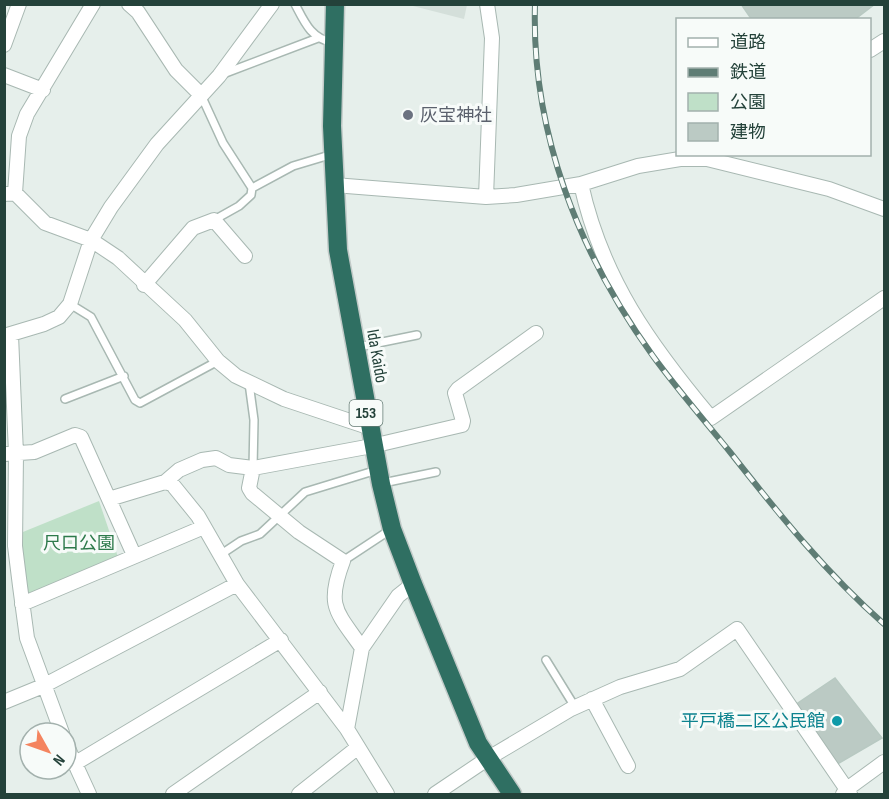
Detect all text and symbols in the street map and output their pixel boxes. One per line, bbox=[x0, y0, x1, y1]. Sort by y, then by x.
legend bbox=[676, 18, 871, 156]
text: 道路 bbox=[730, 32, 766, 53]
text: 鉄道 bbox=[730, 62, 766, 83]
text: 公園 bbox=[730, 92, 766, 113]
place label: 灰宝神社 bbox=[420, 105, 492, 126]
marker: 灰宝神社 bbox=[401, 108, 415, 122]
text: 建物 bbox=[730, 122, 766, 143]
street label: Ida Kaido bbox=[362, 327, 392, 385]
road number: 153 bbox=[350, 400, 382, 426]
park label: 尺口公園 bbox=[43, 533, 115, 554]
place label: 平戸橋二区公民館 bbox=[681, 711, 825, 732]
marker: 平戸橋二区公民館 bbox=[830, 714, 844, 728]
north arrow bbox=[18, 721, 78, 781]
text: N bbox=[48, 750, 68, 769]

